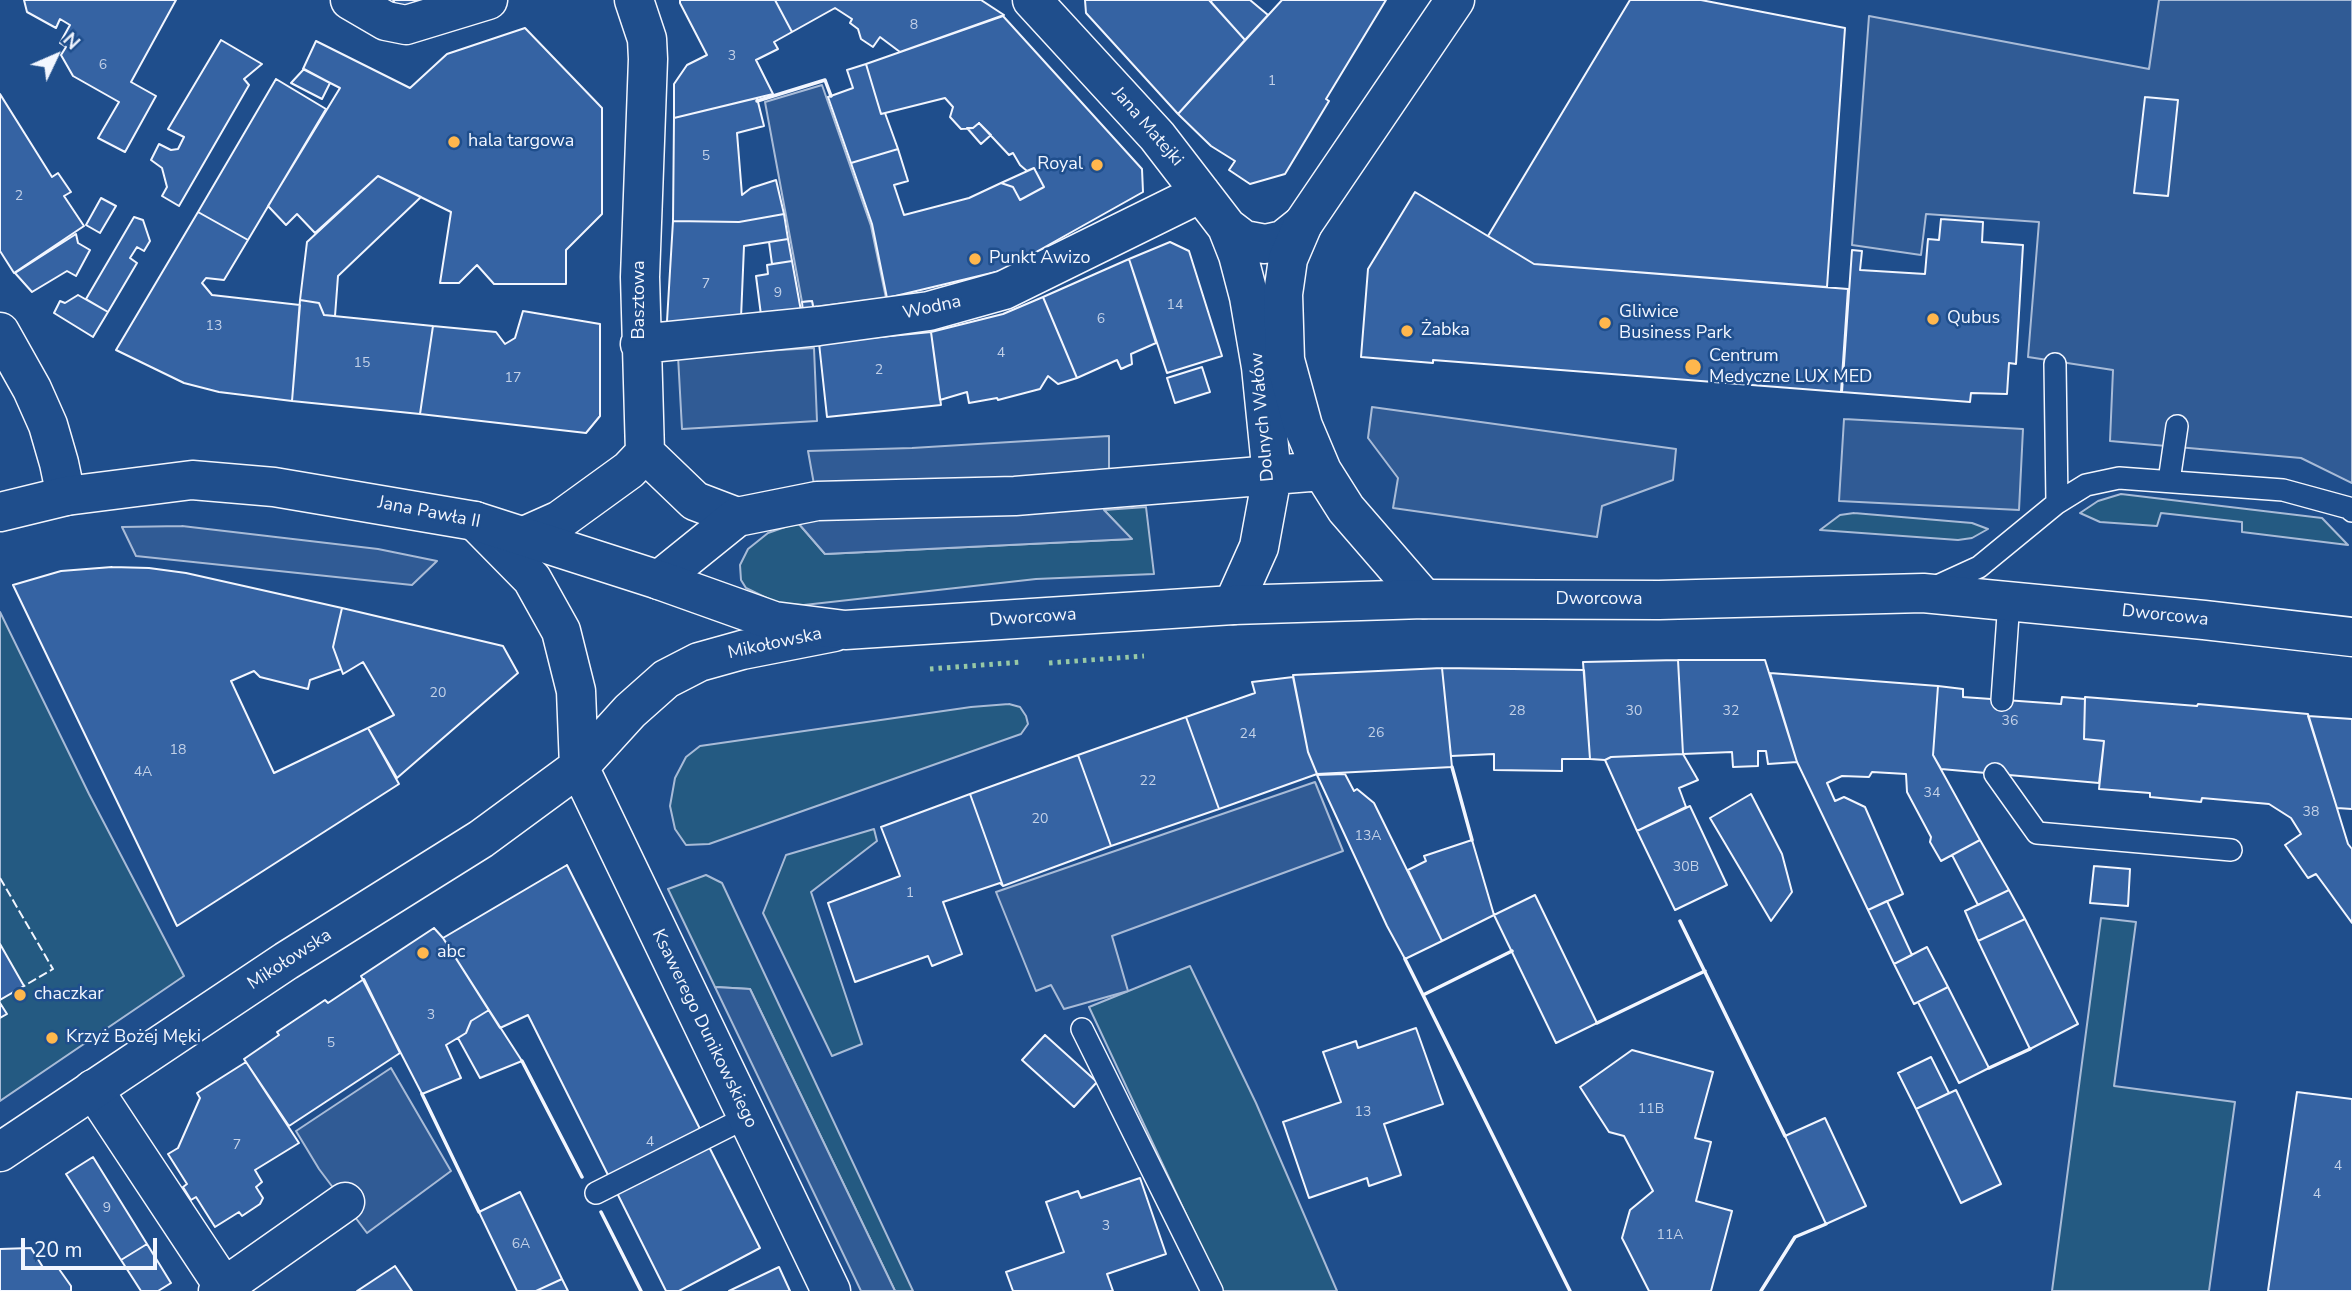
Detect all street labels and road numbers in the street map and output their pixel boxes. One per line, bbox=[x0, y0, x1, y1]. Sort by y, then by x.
street label: Jana Matejki bbox=[1107, 83, 1187, 171]
street label: Basztowa bbox=[629, 260, 651, 340]
street label: Wodna bbox=[901, 291, 963, 325]
street label: Dolnych Wałów bbox=[1247, 351, 1279, 483]
street label: Jana Pawła II bbox=[376, 492, 482, 534]
street label: Dworcowa bbox=[1555, 589, 1643, 611]
street label: Dworcowa bbox=[2120, 601, 2210, 631]
street label: Dworcowa bbox=[989, 604, 1077, 632]
street label: Mikołowska bbox=[726, 624, 824, 664]
street label: Mikołowska bbox=[244, 925, 336, 995]
street label: Ksawerego Dunikowskiego bbox=[646, 926, 762, 1132]

